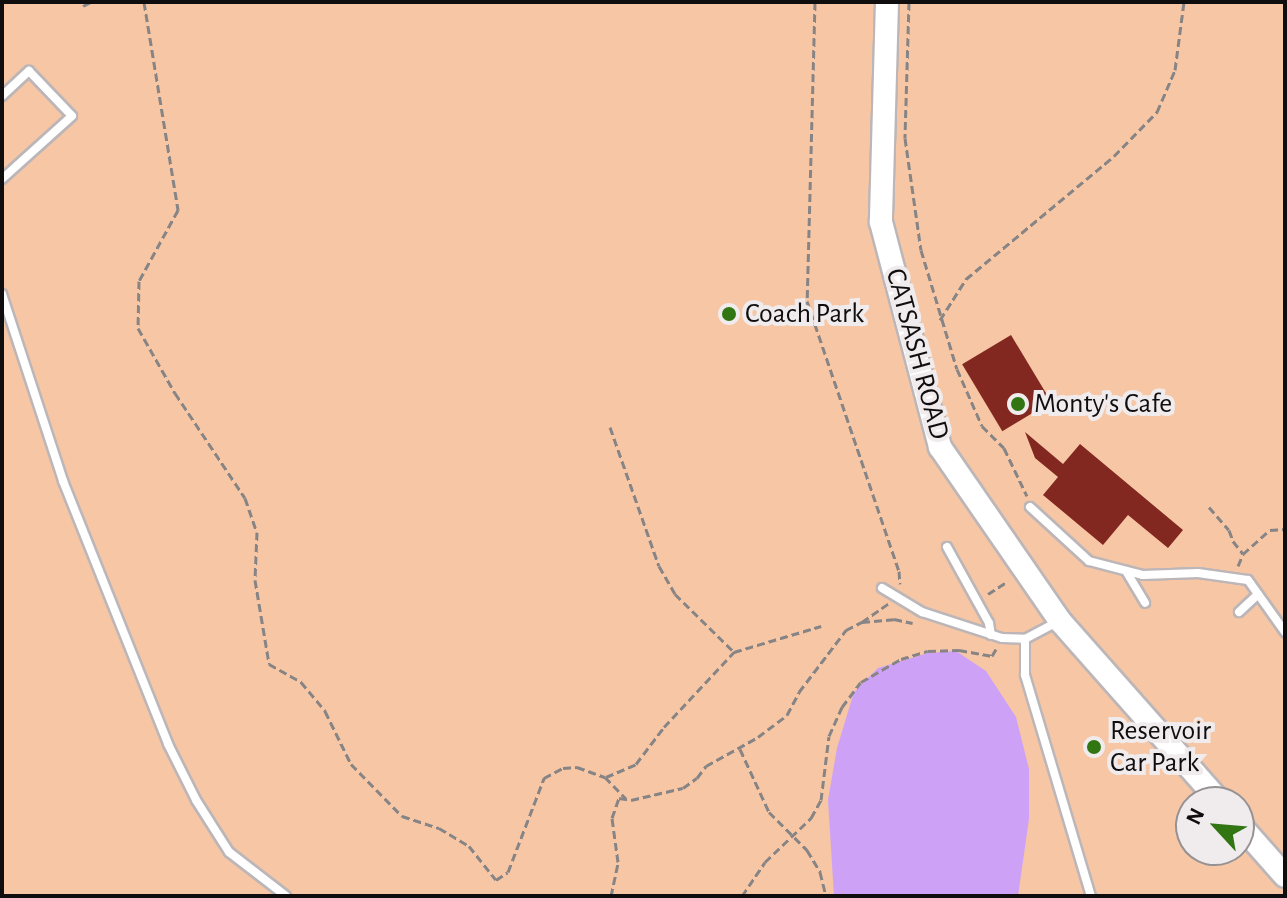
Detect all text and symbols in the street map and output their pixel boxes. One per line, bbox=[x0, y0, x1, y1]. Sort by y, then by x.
street label: CATSASH ROAD bbox=[878, 265, 956, 443]
place label: Coach Park bbox=[745, 297, 864, 331]
marker: Coach Park bbox=[720, 305, 738, 323]
place label: Monty's Cafe bbox=[1034, 387, 1172, 421]
marker: Monty's Cafe bbox=[1009, 395, 1027, 413]
place label: Reservoir Car Park bbox=[1110, 714, 1211, 780]
marker: Reservoir Car Park bbox=[1085, 738, 1103, 756]
north arrow bbox=[1175, 786, 1255, 866]
text: N bbox=[1182, 805, 1208, 828]

